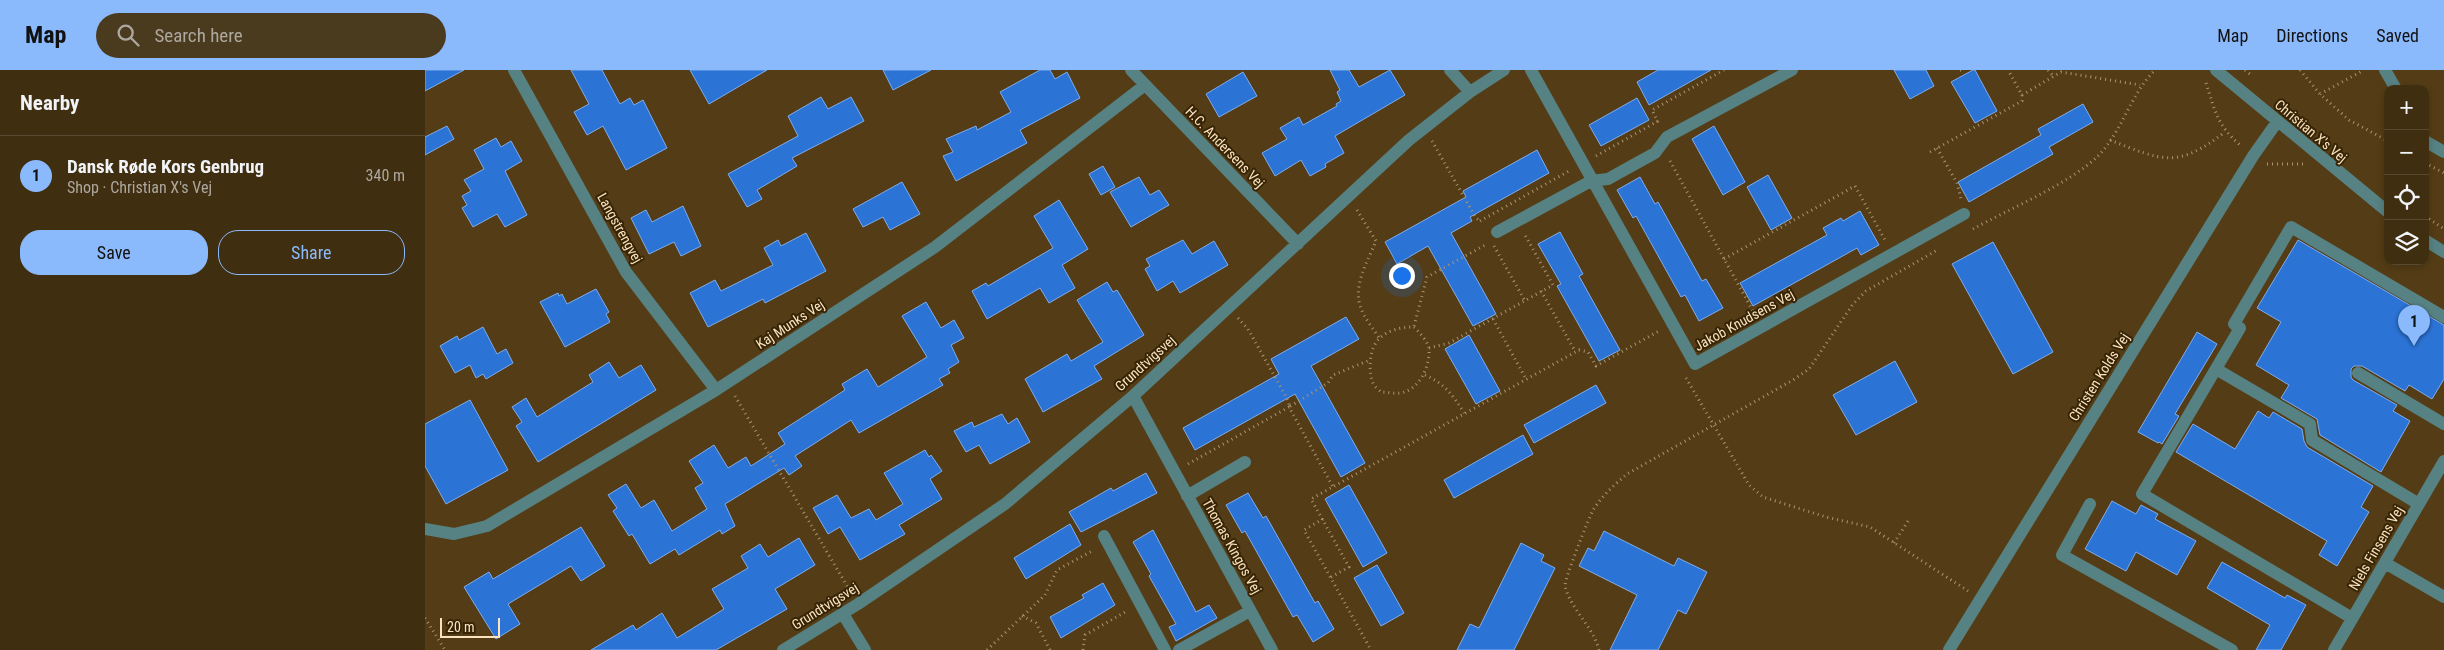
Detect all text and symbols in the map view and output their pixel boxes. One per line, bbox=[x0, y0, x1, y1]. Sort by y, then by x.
search box bbox=[96, 13, 446, 58]
text: Map bbox=[25, 21, 66, 49]
icon: search bbox=[114, 21, 142, 49]
text: Search here bbox=[154, 24, 243, 47]
text: Map bbox=[2217, 25, 2248, 46]
text: Directions bbox=[2276, 25, 2348, 46]
text: Saved bbox=[2376, 25, 2419, 46]
map controls bbox=[2384, 85, 2429, 265]
button: + bbox=[2384, 85, 2429, 130]
text: Nearby bbox=[20, 91, 79, 115]
street label: Christian X's Vej bbox=[2272, 96, 2350, 166]
street label: H.C. Andersens Vej bbox=[1182, 103, 1268, 191]
button: − bbox=[2384, 130, 2429, 175]
text: Dansk Røde Kors Genbrug bbox=[67, 155, 264, 178]
text: 1 bbox=[32, 166, 40, 185]
text: 340 m bbox=[366, 166, 405, 185]
button: locate bbox=[2384, 175, 2429, 220]
text: Shop · Christian X's Vej bbox=[67, 178, 212, 197]
street label: Langstrengvej bbox=[594, 190, 646, 266]
button: layers bbox=[2384, 220, 2429, 265]
button: Save bbox=[20, 230, 208, 275]
button: Share bbox=[218, 230, 405, 275]
your location bbox=[1389, 263, 1415, 289]
street label: Jakob Knudsens Vej bbox=[1691, 286, 1797, 354]
street label: Kaj Munks Vej bbox=[753, 296, 827, 352]
pin: 1 bbox=[2398, 305, 2430, 346]
street label: Christen Kolds Vej bbox=[2066, 330, 2132, 424]
street label: Grundtvigsvej bbox=[1112, 332, 1178, 394]
street label: Thomas Kingos Vej bbox=[1199, 496, 1265, 596]
street label: Niels Finsens Vej bbox=[2345, 503, 2407, 593]
street label: Grundtvigsvej bbox=[789, 579, 861, 633]
scale bar bbox=[440, 615, 500, 638]
text: 20 m bbox=[447, 619, 475, 635]

